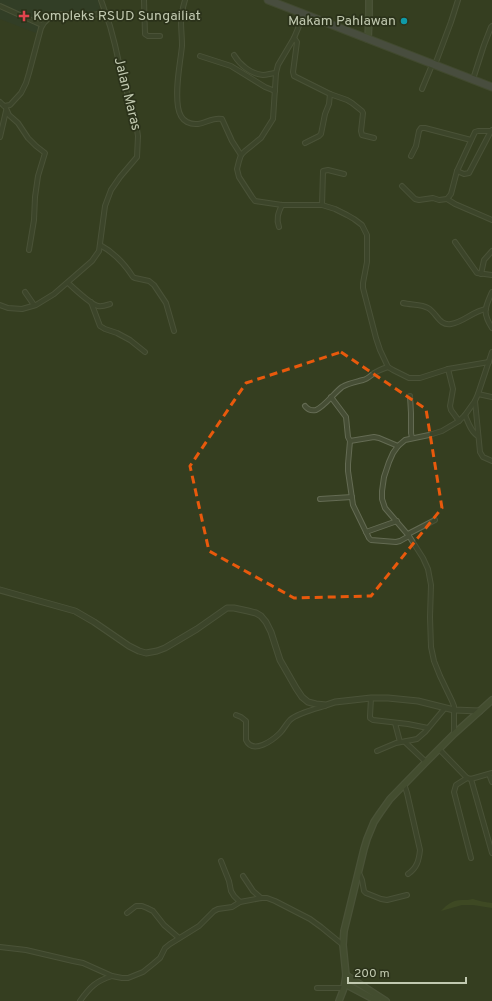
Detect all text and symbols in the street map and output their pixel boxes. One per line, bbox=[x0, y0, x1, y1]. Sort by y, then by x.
place label: Kompleks RSUD Sungailiat bbox=[33, 8, 201, 25]
marker: Kompleks RSUD Sungailiat bbox=[18, 10, 30, 22]
place label: Makam Pahlawan bbox=[288, 13, 396, 30]
marker: Makam Pahlawan bbox=[399, 16, 409, 26]
street label: Jalan Maras bbox=[110, 56, 144, 132]
scale bar bbox=[348, 959, 466, 985]
text: 200 m bbox=[354, 966, 390, 982]

